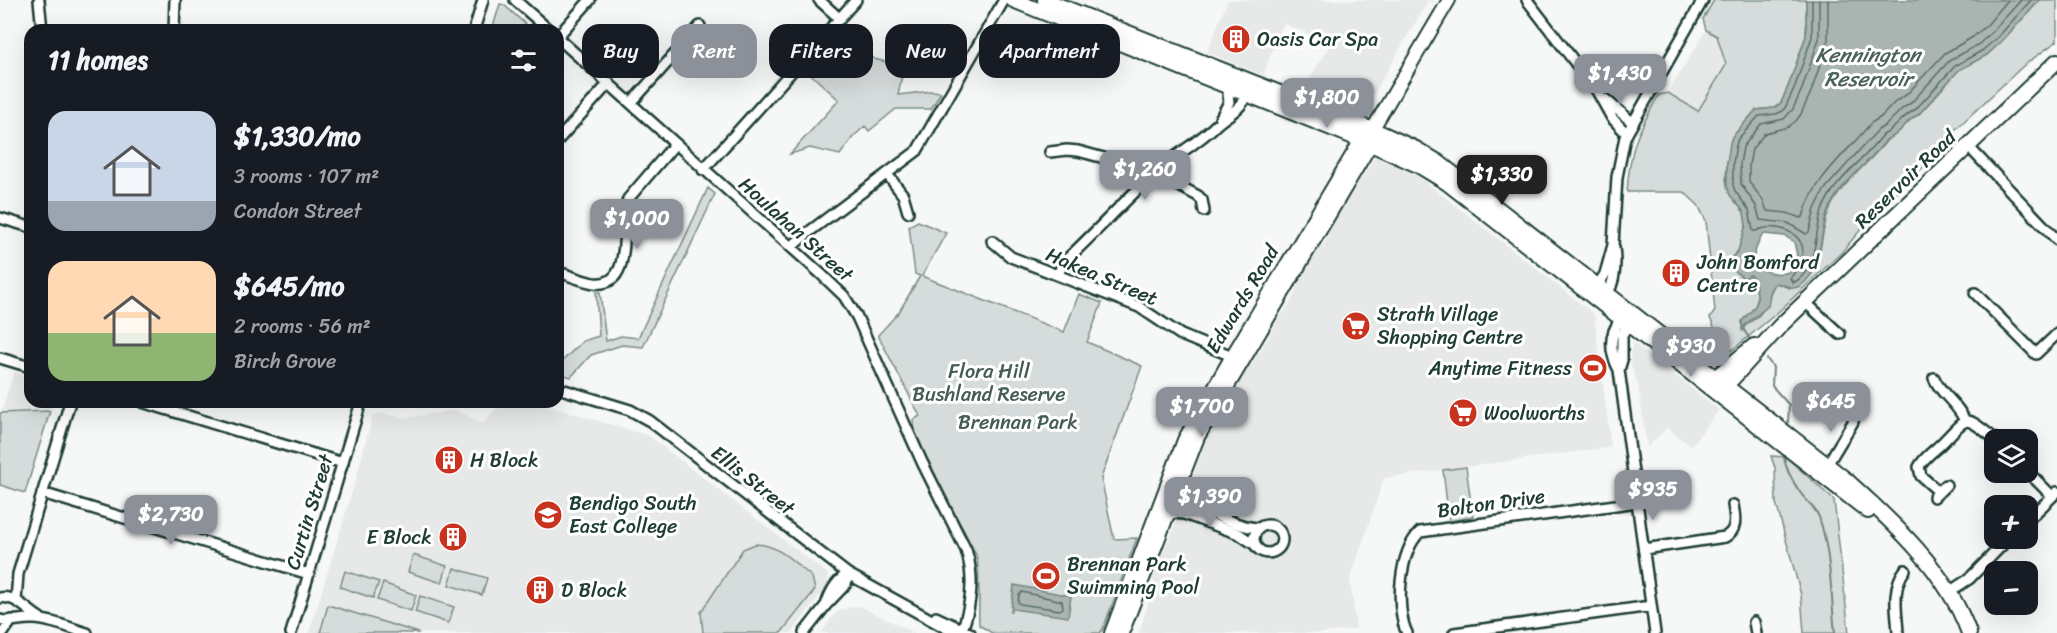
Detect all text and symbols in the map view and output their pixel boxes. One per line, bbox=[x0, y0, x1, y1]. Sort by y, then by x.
place label: Oasis Car Spa bbox=[1257, 22, 1378, 57]
building icon: Oasis Car Spa bbox=[1220, 23, 1252, 55]
chip: Buy bbox=[582, 24, 659, 78]
chip: Rent bbox=[671, 24, 757, 78]
chip: Filters bbox=[769, 24, 873, 78]
chip: New bbox=[885, 24, 967, 78]
chip: Apartment bbox=[979, 24, 1120, 78]
water label: Kennington Reservoir bbox=[1816, 36, 1923, 98]
text: 11 homes bbox=[48, 37, 148, 83]
icon: filters bbox=[507, 44, 540, 77]
pin: $1,430 bbox=[1571, 54, 1669, 105]
text: $1,430 bbox=[1588, 56, 1652, 91]
pin: $1,800 bbox=[1278, 78, 1376, 129]
text: $1,800 bbox=[1295, 80, 1359, 115]
text: $1,330/mo bbox=[234, 113, 361, 159]
street label: Reservoir Road bbox=[1846, 120, 1966, 237]
icon: home bbox=[96, 135, 168, 207]
pin: $1,260 bbox=[1096, 150, 1194, 201]
text: $1,260 bbox=[1114, 152, 1176, 187]
pin: $1,330 bbox=[1453, 155, 1551, 206]
text: $1,330 bbox=[1471, 157, 1533, 192]
text: 3 rooms · 107 m² bbox=[234, 159, 379, 194]
street label: Houlahan Street bbox=[730, 168, 862, 291]
text: Condon Street bbox=[234, 194, 362, 229]
pin: $1,000 bbox=[588, 199, 686, 250]
text: $1,000 bbox=[604, 201, 670, 236]
street label: Hakea Street bbox=[1040, 237, 1164, 316]
street label: Edwards Road bbox=[1196, 237, 1289, 360]
place label: John Bomford Centre bbox=[1696, 245, 1820, 303]
building icon: John Bomford Centre bbox=[1660, 257, 1692, 289]
text: $645/mo bbox=[234, 263, 344, 309]
icon: home bbox=[96, 285, 168, 357]
place label: Strath Village Shopping Centre bbox=[1377, 297, 1523, 355]
text: 2 rooms · 56 m² bbox=[234, 309, 371, 344]
supermarket icon: Strath Village Shopping Centre bbox=[1340, 310, 1372, 342]
pin: $930 bbox=[1655, 327, 1727, 378]
text: $930 bbox=[1666, 329, 1716, 364]
text: Birch Grove bbox=[234, 344, 336, 379]
place label: Anytime Fitness bbox=[1428, 351, 1573, 386]
sports icon: Anytime Fitness bbox=[1577, 352, 1609, 384]
park label: Flora Hill Bushland Reserve bbox=[912, 354, 1066, 412]
pin: $645 bbox=[1795, 382, 1867, 433]
text: $645 bbox=[1806, 384, 1856, 419]
pin: $1,700 bbox=[1153, 387, 1251, 438]
text: $1,700 bbox=[1170, 389, 1234, 424]
place label: Woolworths bbox=[1484, 396, 1586, 431]
supermarket icon: Woolworths bbox=[1447, 397, 1479, 429]
park label: Brennan Park bbox=[958, 405, 1078, 440]
map controls bbox=[1984, 429, 2038, 615]
button: layers bbox=[1984, 429, 2038, 483]
street label: Ellis Street bbox=[703, 436, 803, 525]
place label: H Block bbox=[470, 443, 539, 478]
building icon: H Block bbox=[433, 444, 465, 476]
street label: Curtin Street bbox=[275, 449, 344, 574]
pin: $935 bbox=[1617, 470, 1689, 521]
text: $935 bbox=[1629, 472, 1677, 507]
pin: $1,390 bbox=[1161, 477, 1259, 528]
text: $1,390 bbox=[1178, 479, 1242, 514]
street label: Bolton Drive bbox=[1435, 479, 1547, 528]
place label: Bendigo South East College bbox=[569, 486, 697, 544]
pin: $2,730 bbox=[122, 495, 220, 546]
button: + bbox=[1984, 495, 2038, 549]
text: $2,730 bbox=[138, 497, 204, 532]
school or university icon: Bendigo South East College bbox=[532, 499, 564, 531]
place label: E Block bbox=[367, 520, 432, 555]
building icon: E Block bbox=[437, 521, 469, 553]
place label: Brennan Park Swimming Pool bbox=[1067, 547, 1199, 605]
sports icon: Brennan Park Swimming Pool bbox=[1030, 560, 1062, 592]
button: − bbox=[1984, 561, 2038, 615]
place label: D Block bbox=[561, 573, 627, 608]
building icon: D Block bbox=[524, 574, 556, 606]

